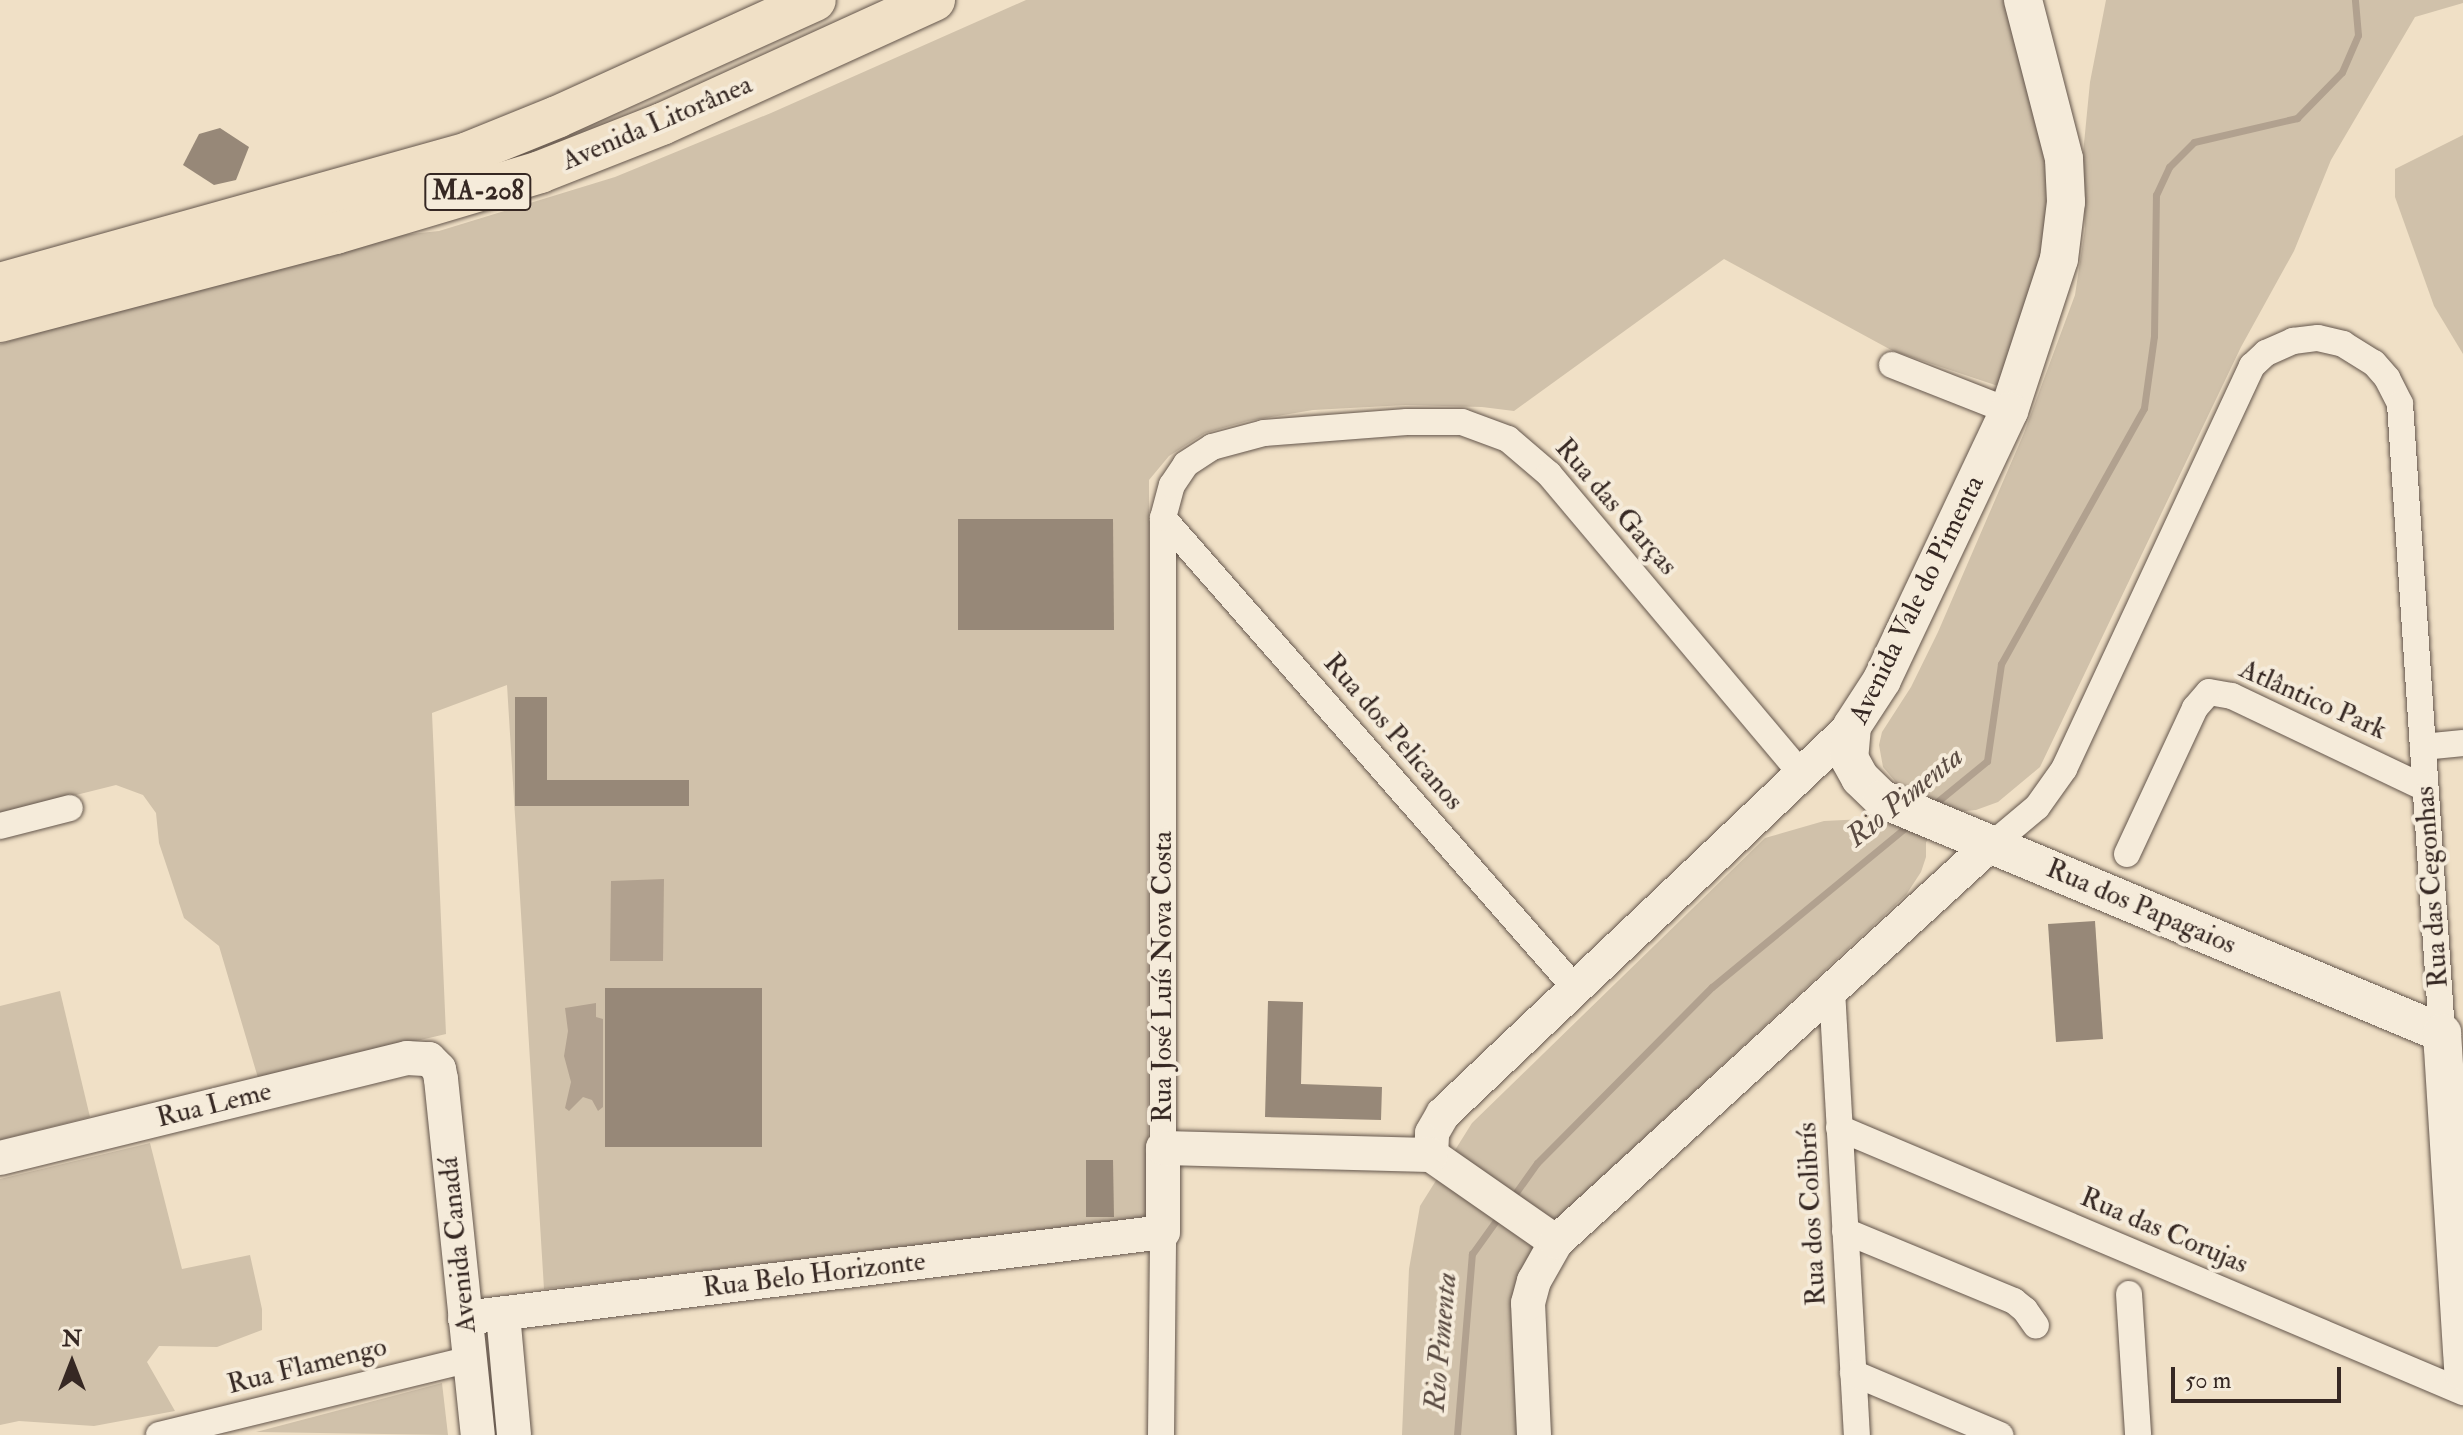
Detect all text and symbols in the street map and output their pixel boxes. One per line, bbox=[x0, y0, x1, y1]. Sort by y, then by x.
street label: Avenida Litorânea bbox=[557, 68, 757, 178]
road number: MA-208 bbox=[424, 170, 532, 214]
street label: Rua das Garças bbox=[1547, 432, 1685, 582]
street label: Avenida Vale do Pimenta bbox=[1842, 470, 1992, 730]
street label: Rua dos Pelicanos bbox=[1316, 647, 1470, 817]
street label: Atlântico Park bbox=[2234, 653, 2392, 747]
water label: Rio Pimenta bbox=[1839, 739, 1971, 855]
street label: Rua das Cegonhas bbox=[2408, 785, 2456, 989]
street label: Rua José Luís Nova Costa bbox=[1146, 831, 1180, 1123]
street label: Rua dos Papagaios bbox=[2041, 852, 2241, 962]
street label: Rua Leme bbox=[153, 1075, 275, 1135]
street label: Rua dos Colibrís bbox=[1790, 1121, 1834, 1307]
street label: Avenida Canadá bbox=[432, 1155, 484, 1335]
street label: Rua das Corujas bbox=[2075, 1181, 2253, 1281]
street label: Rua Belo Horizonte bbox=[701, 1245, 927, 1305]
water label: Rio Pimenta bbox=[1417, 1271, 1465, 1413]
north arrow bbox=[32, 1323, 112, 1403]
text: N bbox=[62, 1325, 82, 1353]
street label: Rua Flamengo bbox=[224, 1330, 390, 1402]
scale bar bbox=[2175, 1351, 2345, 1401]
text: 50 m bbox=[2185, 1365, 2231, 1396]

